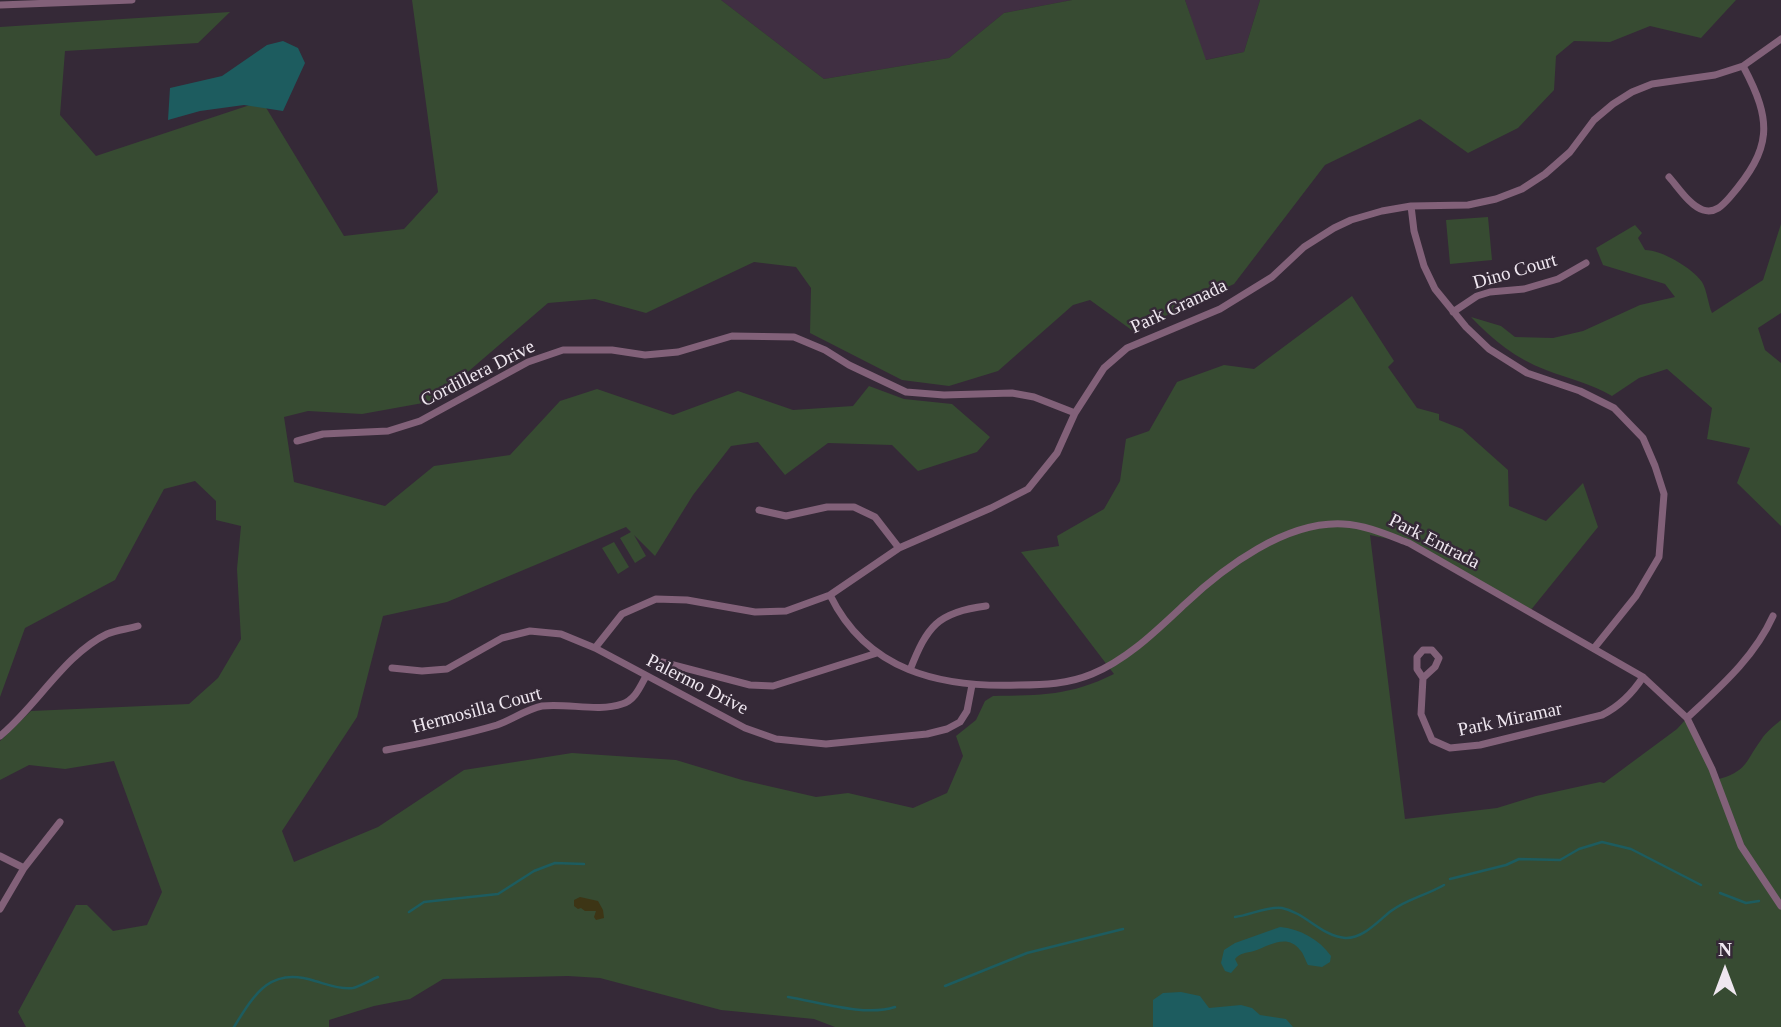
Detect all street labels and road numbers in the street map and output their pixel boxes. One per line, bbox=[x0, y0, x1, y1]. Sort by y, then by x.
street label: Dino Court bbox=[1471, 249, 1559, 295]
street label: Park Granada bbox=[1127, 275, 1231, 339]
street label: Cordillera Drive bbox=[417, 335, 539, 413]
street label: Park Entrada bbox=[1385, 509, 1483, 575]
street label: Palermo Drive bbox=[642, 650, 752, 720]
street label: Hermosilla Court bbox=[410, 683, 544, 739]
street label: Park Miramar bbox=[1456, 698, 1564, 742]

